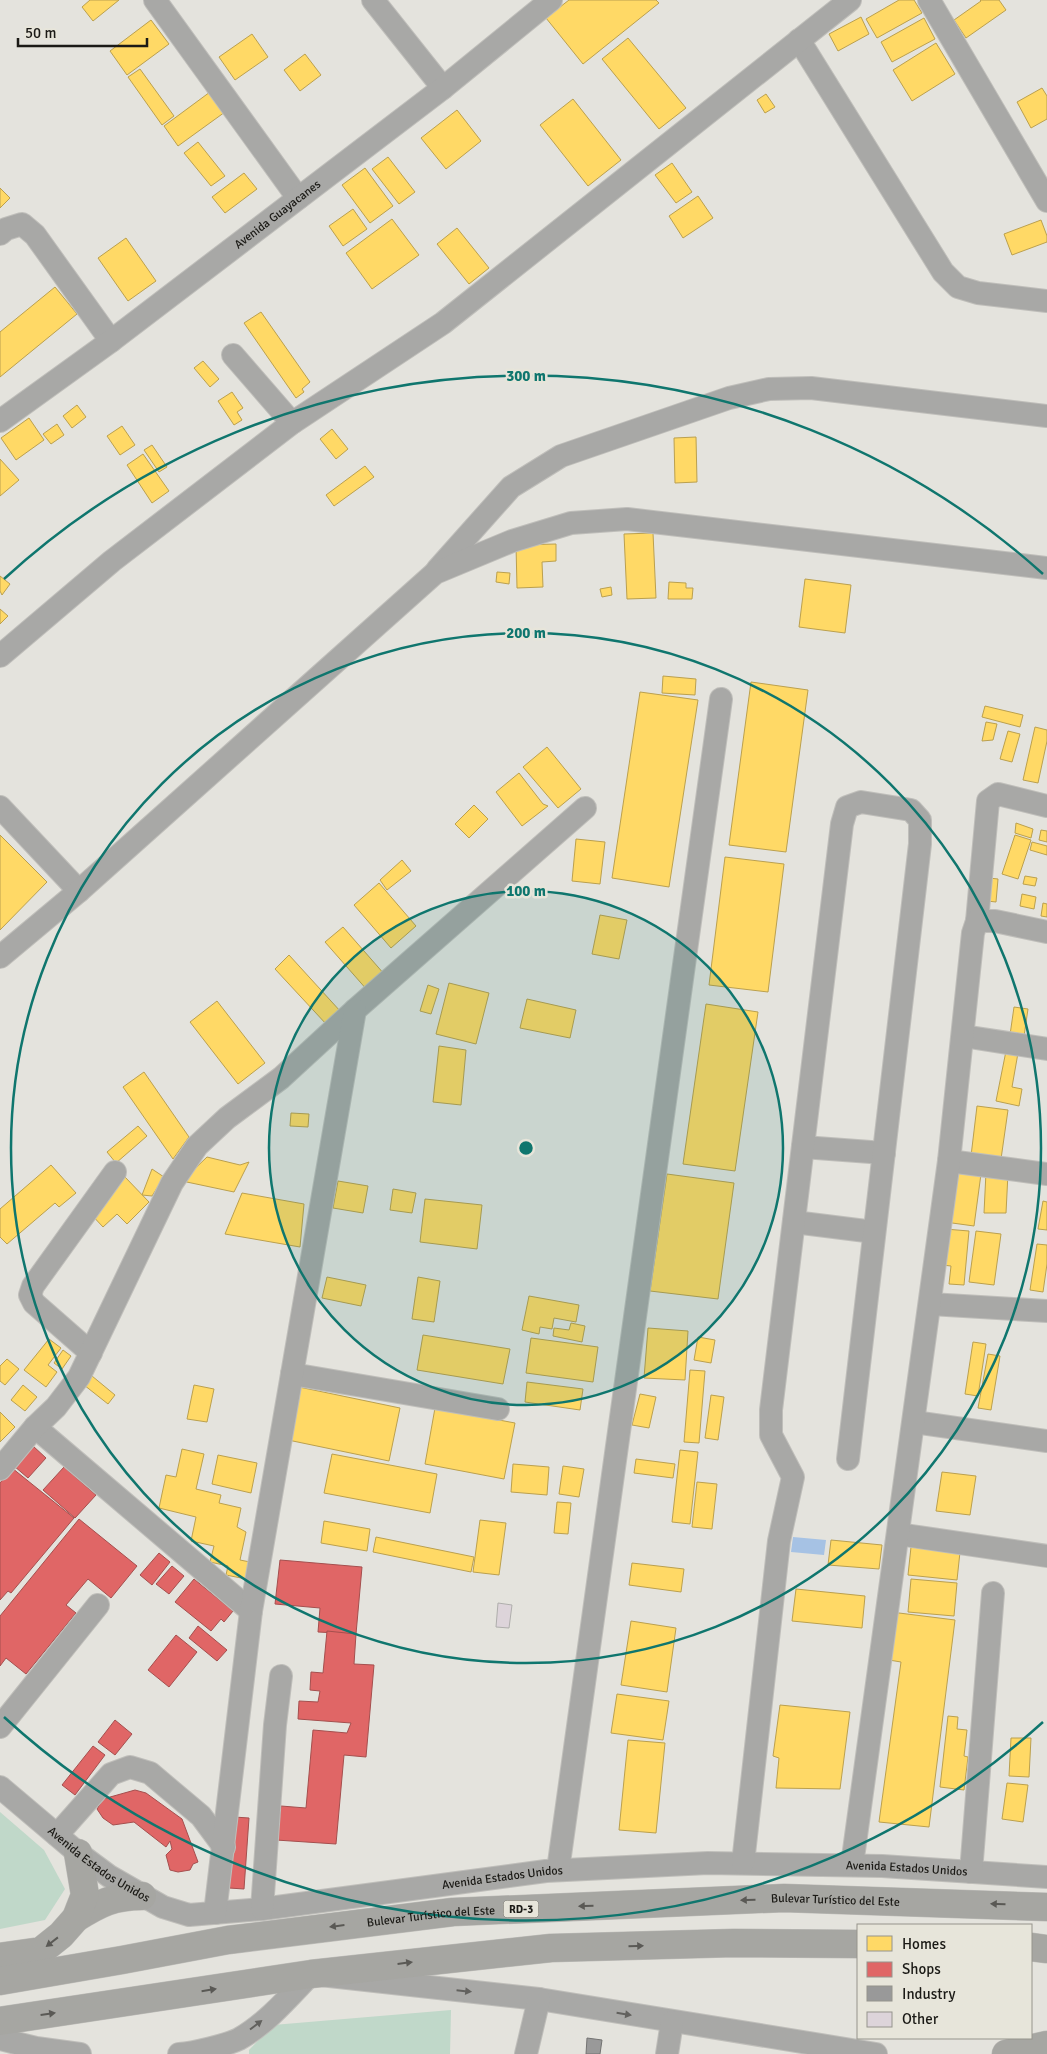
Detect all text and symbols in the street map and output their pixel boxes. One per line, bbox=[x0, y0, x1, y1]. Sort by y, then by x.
scale bar bbox=[18, 15, 146, 47]
text: 50 m bbox=[25, 24, 56, 42]
street label: Avenida Guayacanes bbox=[231, 177, 324, 252]
text: 300 m bbox=[506, 367, 546, 385]
text: 200 m bbox=[506, 624, 546, 642]
text: 100 m bbox=[506, 882, 546, 900]
centre of rings bbox=[517, 1139, 535, 1157]
street label: Avenida Estados Unidos bbox=[44, 1824, 153, 1906]
street label: Avenida Estados Unidos bbox=[846, 1858, 968, 1880]
street label: Avenida Estados Unidos bbox=[441, 1863, 563, 1893]
street label: Bulevar Turístico del Este bbox=[770, 1891, 900, 1910]
one-way arrow bbox=[740, 1896, 756, 1904]
road number: RD-3 bbox=[504, 1900, 538, 1918]
one-way arrow bbox=[990, 1900, 1006, 1908]
street label: Bulevar Turístico del Este bbox=[366, 1903, 495, 1931]
one-way arrow bbox=[578, 1903, 594, 1911]
one-way arrow bbox=[329, 1922, 345, 1930]
legend bbox=[857, 1924, 1032, 2039]
text: Homes bbox=[902, 1935, 946, 1953]
one-way arrow bbox=[45, 1937, 58, 1947]
one-way arrow bbox=[629, 1941, 645, 1949]
one-way arrow bbox=[397, 1959, 413, 1967]
text: Shops bbox=[902, 1960, 941, 1978]
text: Industry bbox=[902, 1985, 955, 2003]
one-way arrow bbox=[201, 1986, 217, 1994]
one-way arrow bbox=[456, 1987, 472, 1995]
one-way arrow bbox=[41, 2010, 57, 2018]
one-way arrow bbox=[617, 2010, 633, 2018]
text: Other bbox=[902, 2010, 939, 2028]
one-way arrow bbox=[249, 2020, 262, 2031]

